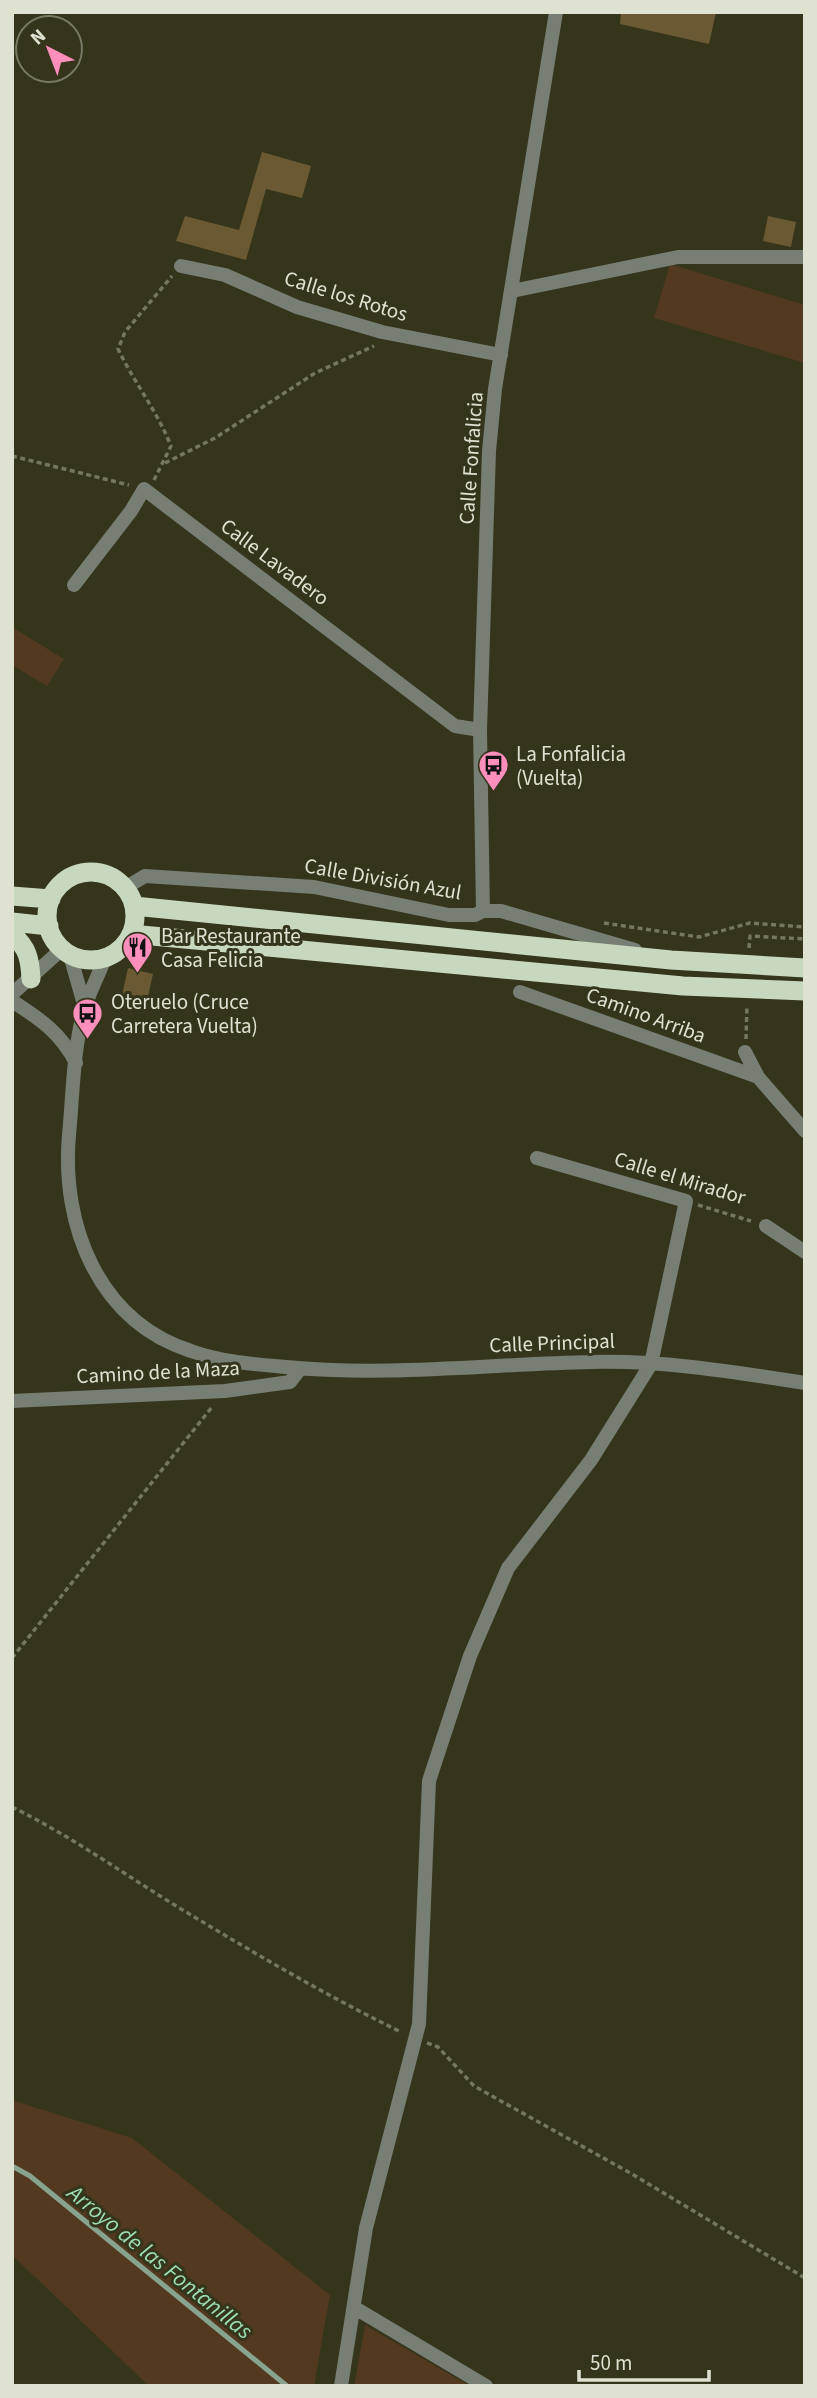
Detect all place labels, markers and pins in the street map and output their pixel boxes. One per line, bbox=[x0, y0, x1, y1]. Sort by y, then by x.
place label: La Fonfalicia (Vuelta) bbox=[516, 739, 626, 793]
bus stop icon: La Fonfalicia (Vuelta) bbox=[476, 749, 510, 793]
place label: Bar Restaurante Casa Felicia bbox=[161, 921, 301, 975]
restaurant icon: Bar Restaurante Casa Felicia bbox=[121, 931, 155, 975]
place label: Oteruelo (Cruce Carretera Vuelta) bbox=[111, 987, 258, 1041]
bus stop icon: Oteruelo (Cruce Carretera Vuelta) bbox=[71, 997, 105, 1041]

